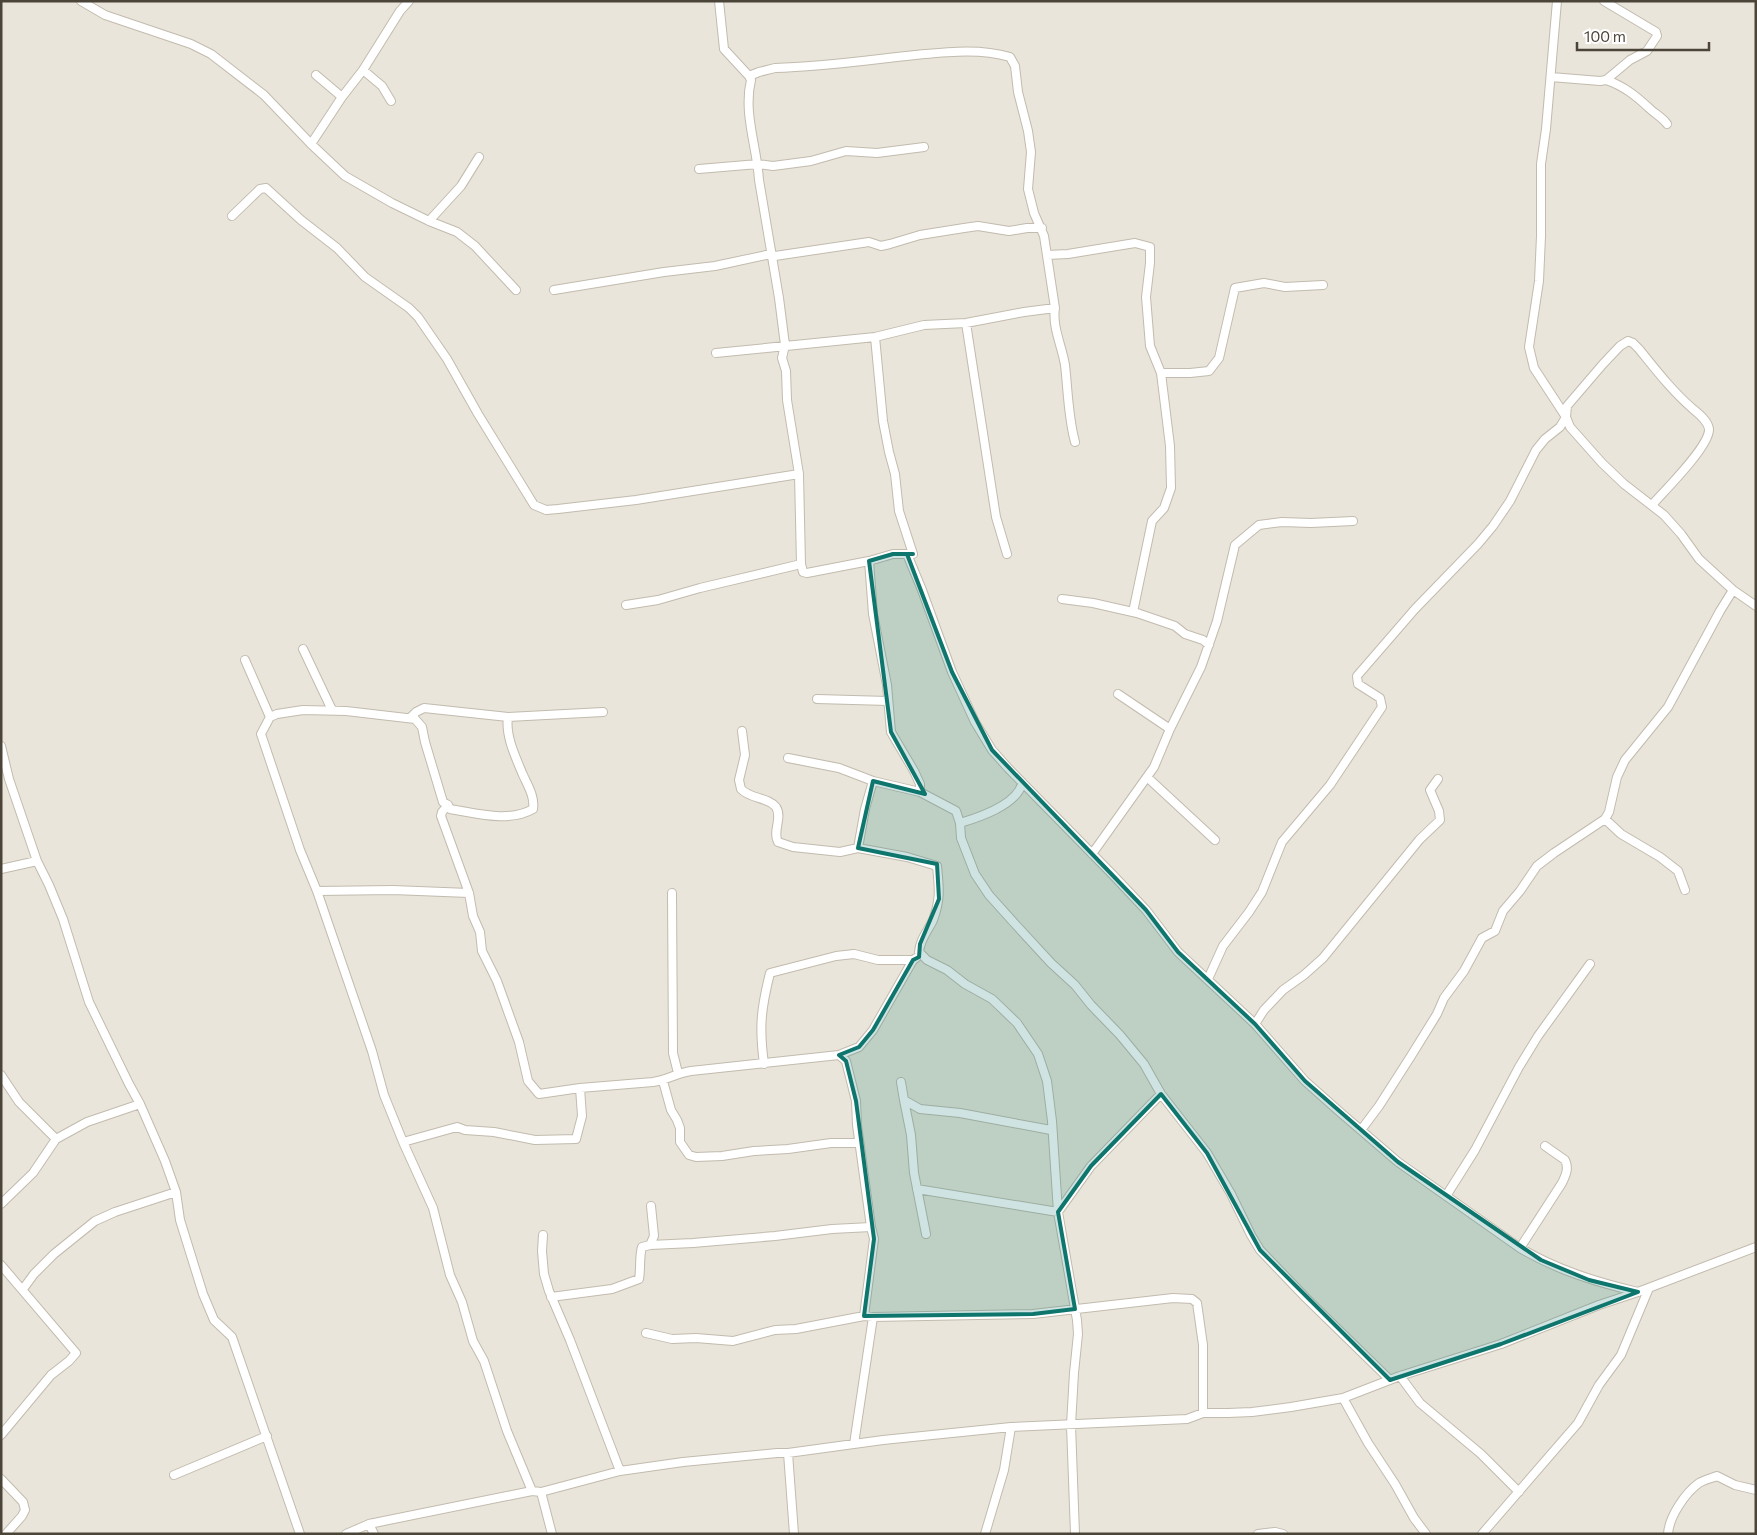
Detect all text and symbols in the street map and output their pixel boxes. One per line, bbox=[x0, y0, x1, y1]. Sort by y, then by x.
scale bar bbox=[1577, 20, 1710, 52]
text: 100 m bbox=[1584, 27, 1626, 45]

